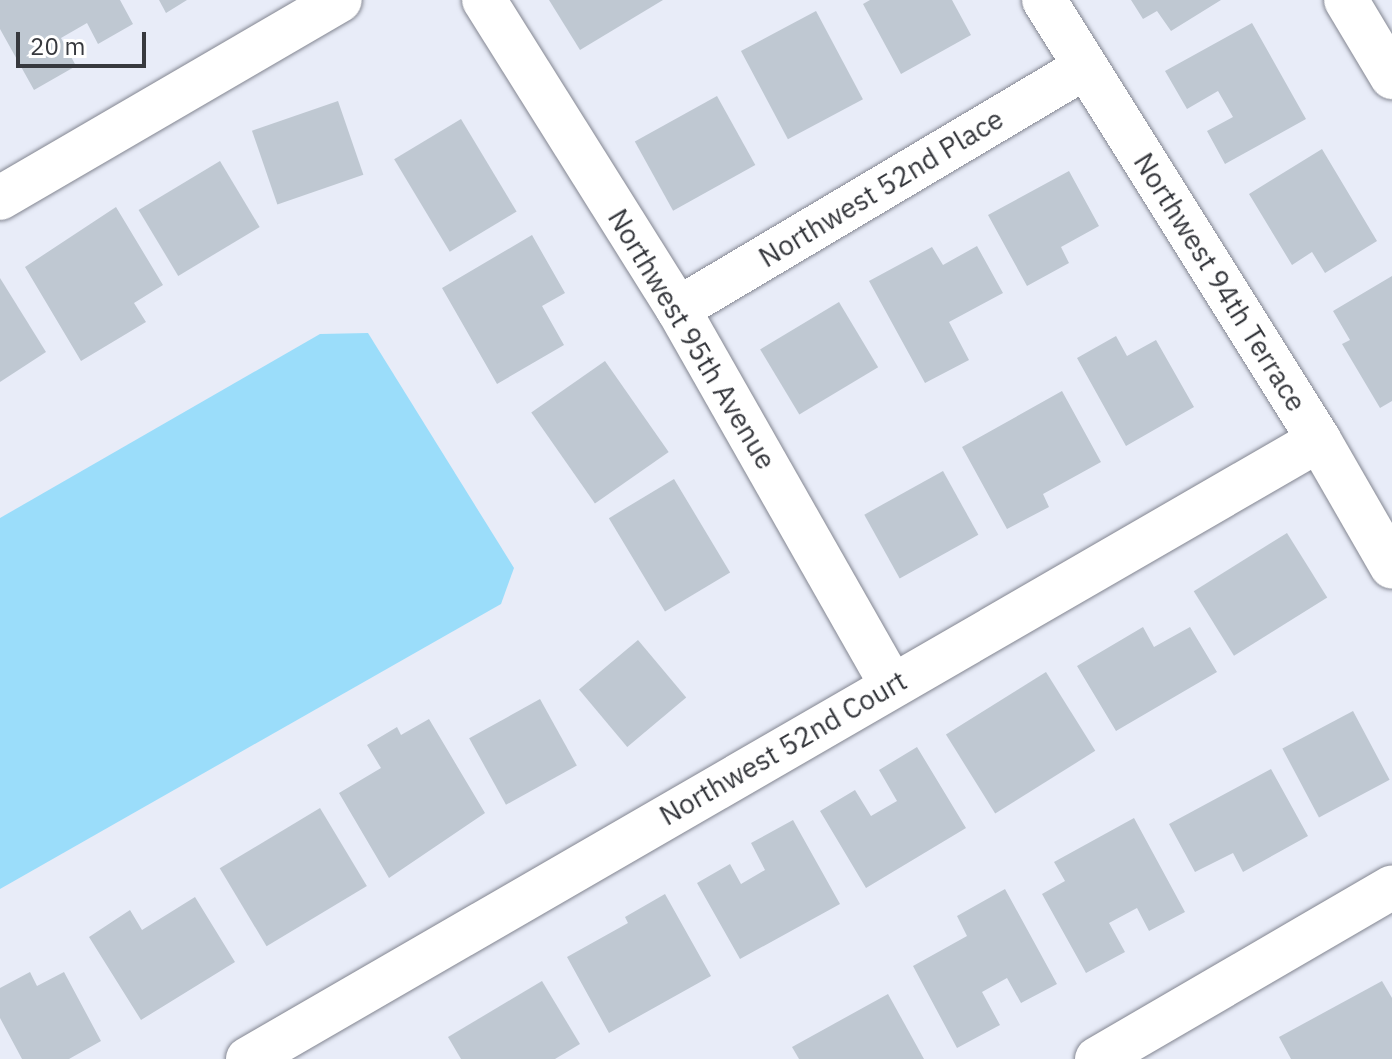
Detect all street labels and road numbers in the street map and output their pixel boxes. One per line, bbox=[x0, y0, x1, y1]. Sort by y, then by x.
street label: Northwest 52nd Place bbox=[753, 102, 1009, 274]
street label: Northwest 94th Terrace bbox=[1127, 147, 1313, 417]
street label: Northwest 95th Avenue bbox=[601, 203, 783, 475]
street label: Northwest 52nd Court bbox=[654, 664, 912, 832]

